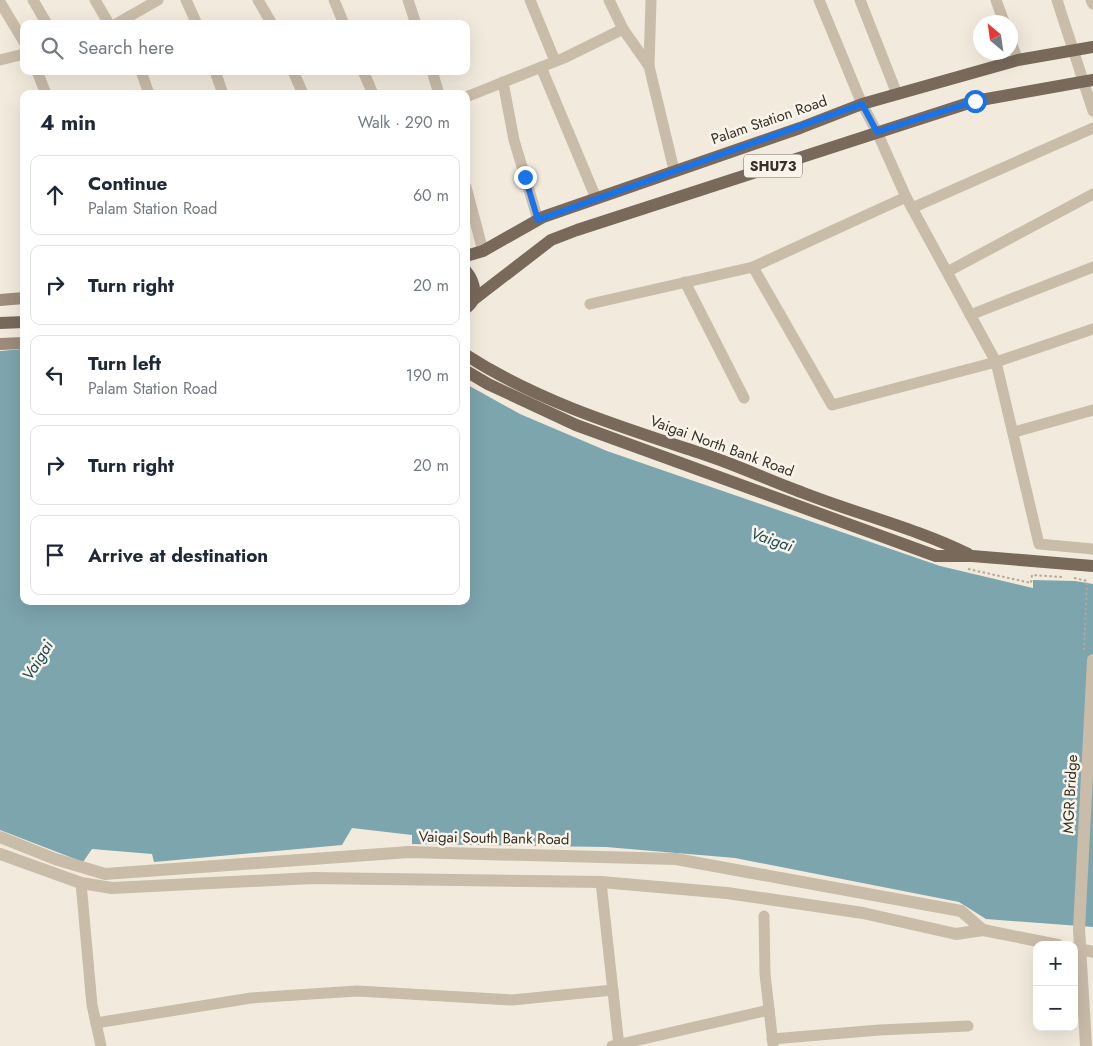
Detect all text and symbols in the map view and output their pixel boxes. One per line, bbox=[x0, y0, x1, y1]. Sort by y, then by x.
north arrow bbox=[973, 15, 1018, 60]
search box bbox=[20, 20, 470, 75]
icon: search bbox=[38, 34, 66, 62]
text: Search here bbox=[78, 34, 174, 61]
street label: Palam Station Road bbox=[708, 90, 830, 150]
route start bbox=[964, 90, 987, 113]
text: 4 min bbox=[40, 108, 96, 138]
text: Walk · 290 m bbox=[358, 111, 450, 134]
road number: SHU73 bbox=[744, 154, 802, 178]
route end bbox=[514, 166, 537, 189]
text: Continue bbox=[88, 170, 167, 197]
icon: ahead bbox=[41, 181, 69, 209]
text: 60 m bbox=[413, 184, 449, 207]
text: Palam Station Road bbox=[88, 197, 217, 220]
icon: right bbox=[41, 271, 69, 299]
text: Turn right bbox=[88, 272, 174, 299]
text: 20 m bbox=[413, 274, 449, 297]
text: Turn left bbox=[88, 350, 161, 377]
icon: left bbox=[41, 361, 69, 389]
text: 190 m bbox=[406, 364, 449, 387]
text: Palam Station Road bbox=[88, 377, 217, 400]
street label: Vaigai North Bank Road bbox=[647, 410, 797, 482]
icon: right bbox=[41, 451, 69, 479]
text: Turn right bbox=[88, 452, 174, 479]
text: 20 m bbox=[413, 454, 449, 477]
water label: Vaigai bbox=[748, 522, 797, 558]
icon: arrive bbox=[41, 541, 69, 569]
text: Arrive at destination bbox=[88, 542, 268, 569]
water label: Vaigai bbox=[16, 635, 59, 685]
street label: MGR Bridge bbox=[1057, 754, 1083, 834]
street label: Vaigai South Bank Road bbox=[418, 826, 570, 850]
map controls bbox=[1033, 941, 1078, 1031]
button: + bbox=[1033, 941, 1078, 986]
button: − bbox=[1033, 986, 1078, 1031]

